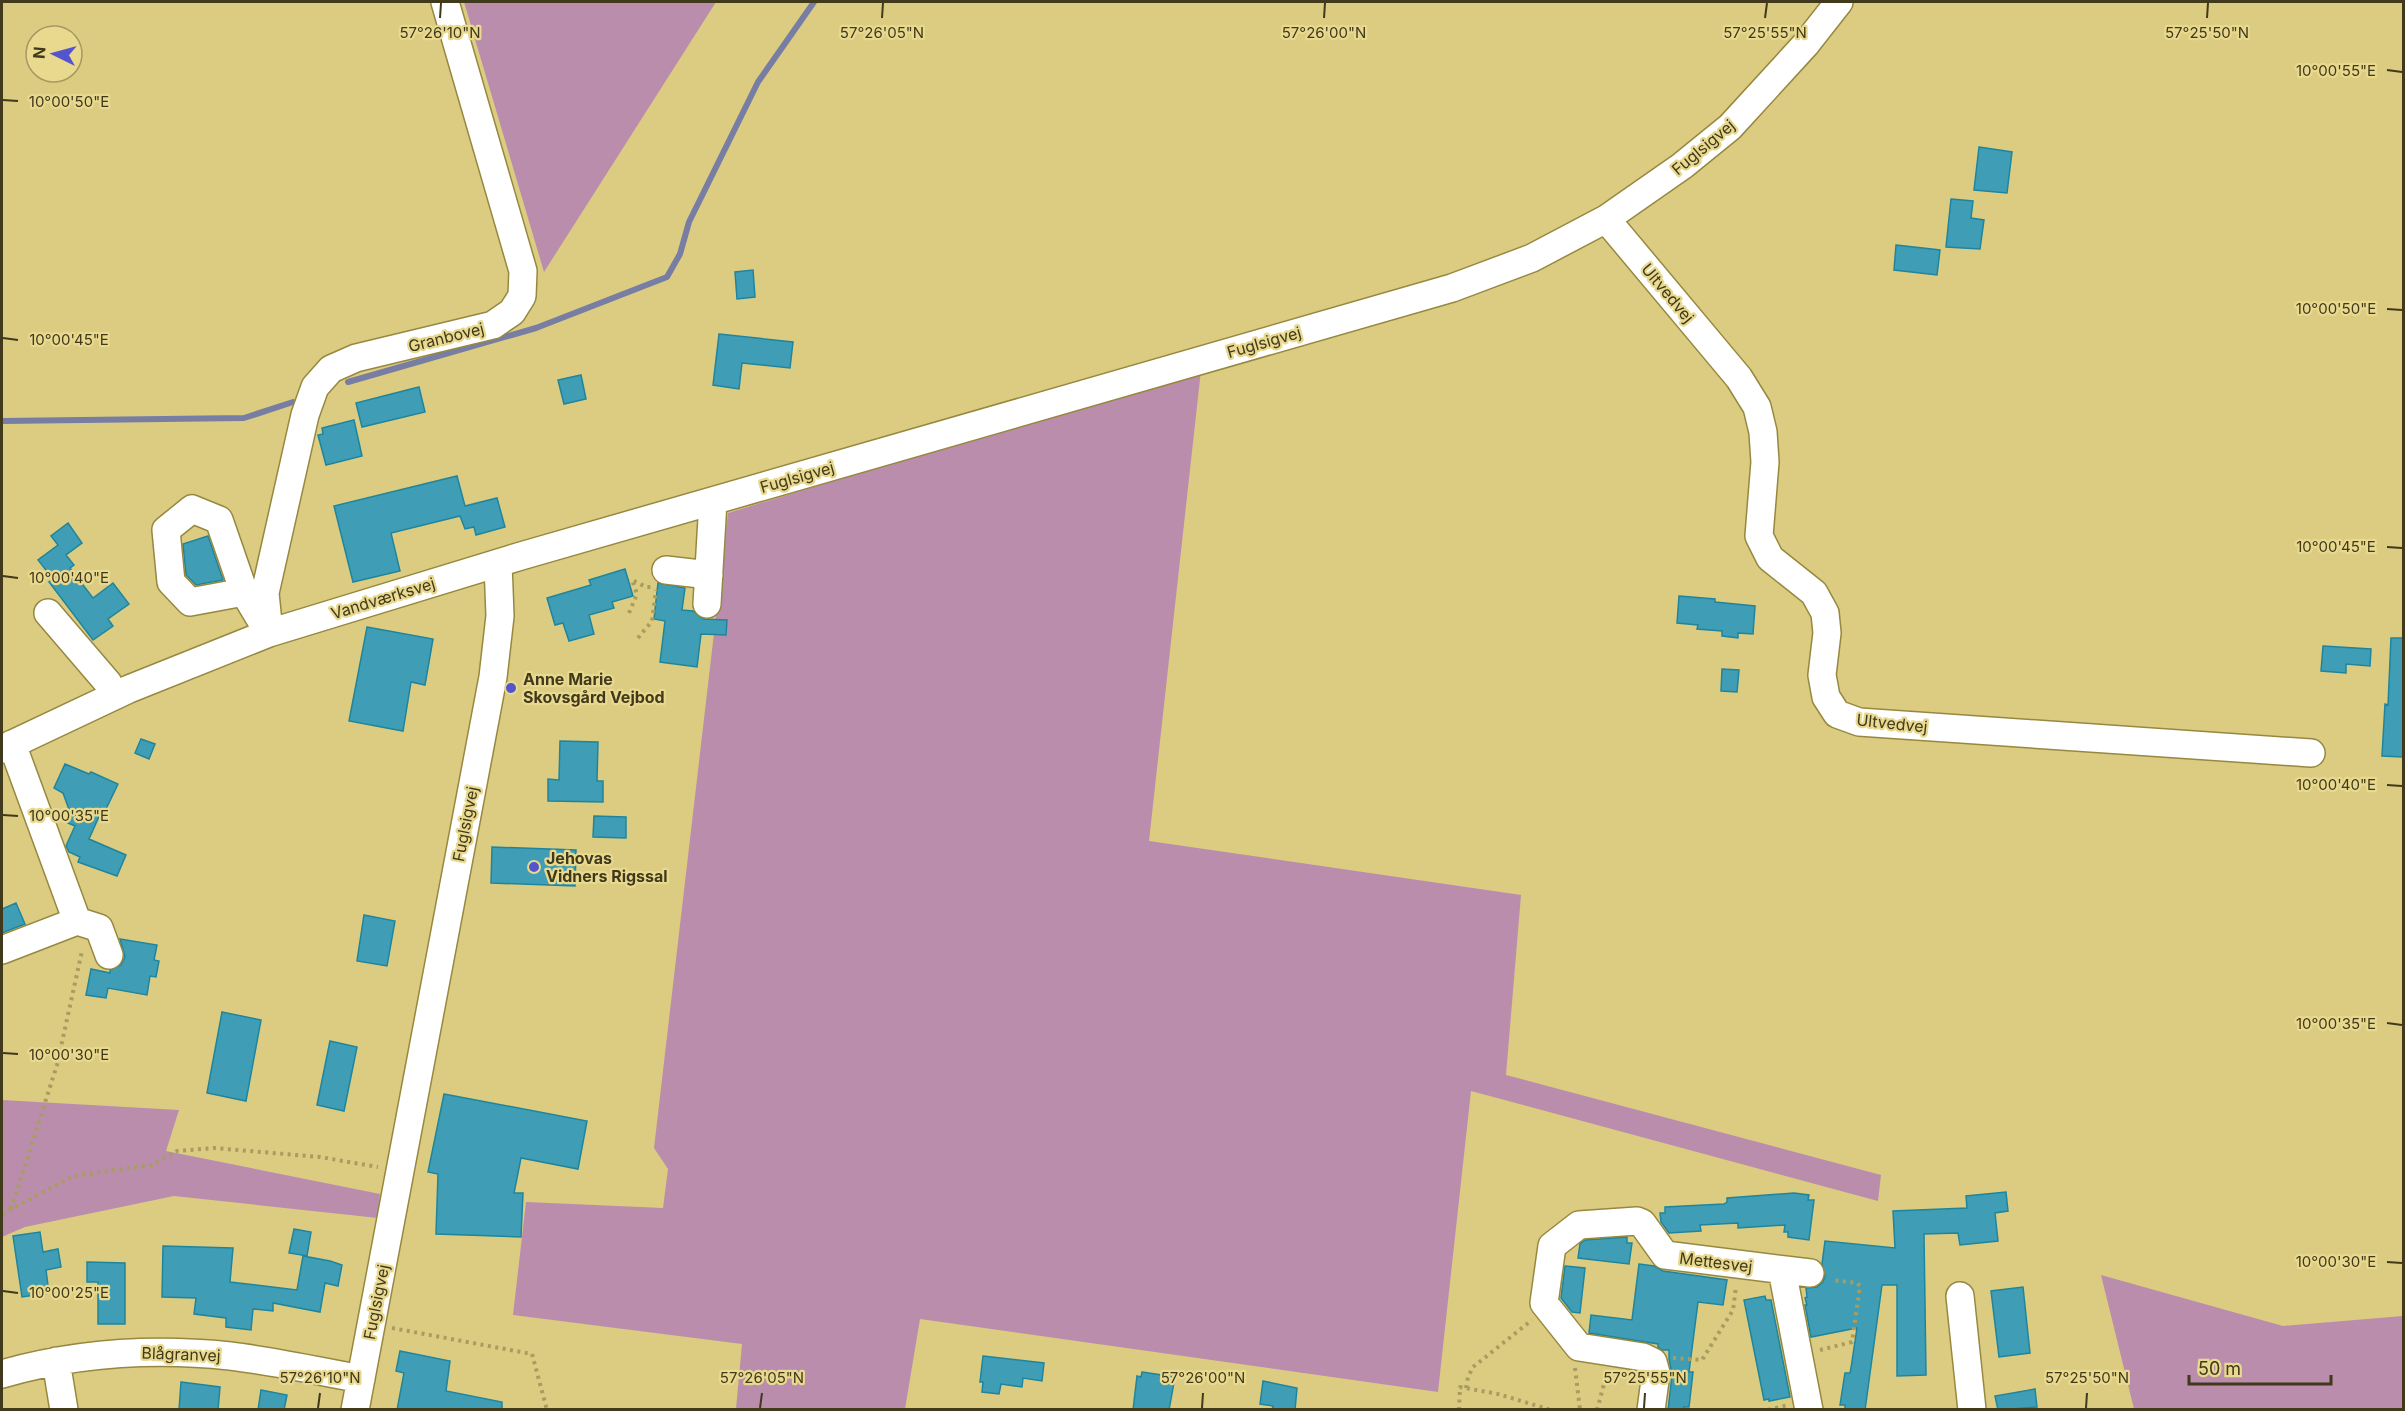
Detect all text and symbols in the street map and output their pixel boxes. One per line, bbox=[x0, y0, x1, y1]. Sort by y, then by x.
text: 57°26'10"N bbox=[399, 23, 481, 42]
text: 57°26'05"N bbox=[840, 23, 924, 42]
text: 57°26'00"N bbox=[1282, 23, 1366, 42]
text: 57°25'55"N bbox=[1723, 23, 1807, 42]
text: 57°25'50"N bbox=[2165, 23, 2249, 42]
north arrow bbox=[24, 24, 84, 84]
text: N bbox=[29, 46, 50, 60]
text: 10°00'55"E bbox=[2296, 61, 2376, 80]
text: 10°00'50"E bbox=[29, 92, 109, 111]
street label: Fuglsigvej bbox=[1667, 115, 1739, 179]
street label: Ultvedvej bbox=[1637, 259, 1699, 327]
text: 10°00'50"E bbox=[2296, 299, 2376, 318]
street label: Granbovej bbox=[406, 318, 486, 356]
street label: Fuglsigvej bbox=[1225, 322, 1303, 362]
text: 10°00'45"E bbox=[29, 330, 109, 349]
street label: Fuglsigvej bbox=[758, 457, 836, 497]
text: 10°00'45"E bbox=[2296, 537, 2376, 556]
text: 10°00'40"E bbox=[29, 568, 109, 587]
street label: Vandværksvej bbox=[329, 573, 437, 623]
place label: Anne Marie Skovsgård Vejbod bbox=[523, 669, 665, 707]
marker: Anne Marie Skovsgård Vejbod bbox=[504, 681, 518, 695]
street label: Ultvedvej bbox=[1855, 709, 1929, 737]
text: 10°00'40"E bbox=[2296, 775, 2376, 794]
street label: Fuglsigvej bbox=[448, 785, 482, 863]
text: 10°00'35"E bbox=[29, 806, 109, 825]
place label: Jehovas Vidners Rigssal bbox=[546, 848, 668, 886]
marker: Jehovas Vidners Rigssal bbox=[527, 860, 541, 874]
text: 10°00'35"E bbox=[2296, 1014, 2376, 1033]
text: 10°00'30"E bbox=[29, 1045, 109, 1064]
street label: Mettesvej bbox=[1678, 1248, 1754, 1276]
text: 10°00'30"E bbox=[2296, 1252, 2376, 1271]
street label: Fuglsigvej bbox=[359, 1263, 393, 1341]
text: 10°00'25"E bbox=[29, 1283, 109, 1302]
street label: Blågranvej bbox=[141, 1343, 221, 1365]
scale bar bbox=[2189, 1348, 2332, 1386]
text: 50 m bbox=[2198, 1358, 2241, 1379]
text: 57°26'10"N bbox=[279, 1368, 361, 1387]
text: 57°26'05"N bbox=[720, 1368, 804, 1387]
text: 57°26'00"N bbox=[1161, 1368, 1245, 1387]
text: 57°25'55"N bbox=[1603, 1368, 1687, 1387]
text: 57°25'50"N bbox=[2045, 1368, 2129, 1387]

